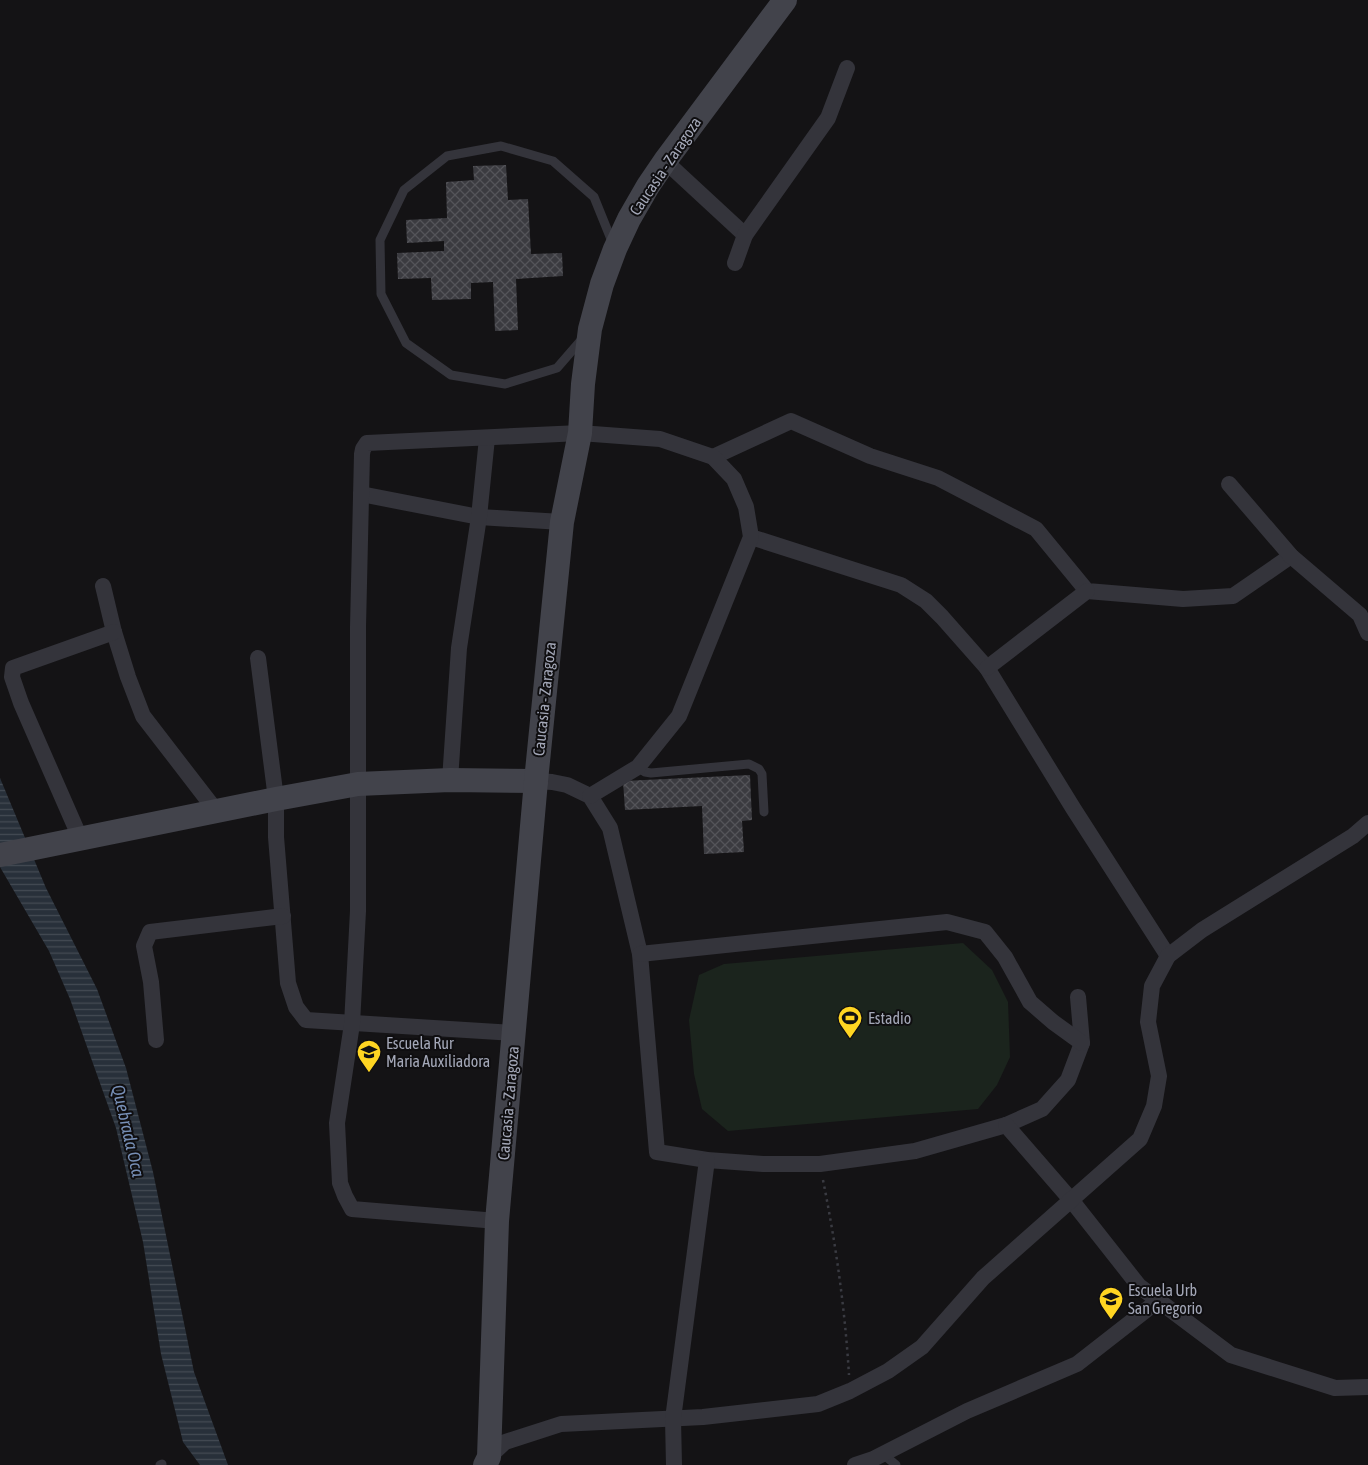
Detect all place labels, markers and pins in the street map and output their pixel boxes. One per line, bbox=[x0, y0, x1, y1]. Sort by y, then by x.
sports icon: Estadio bbox=[837, 1005, 863, 1039]
place label: Estadio bbox=[868, 1009, 911, 1027]
place label: Escuela Rur Maria Auxiliadora bbox=[386, 1034, 490, 1070]
school or university icon: Escuela Rur Maria Auxiliadora bbox=[356, 1039, 382, 1073]
place label: Escuela Urb San Gregorio bbox=[1128, 1281, 1203, 1318]
school or university icon: Escuela Urb San Gregorio bbox=[1098, 1286, 1124, 1320]

